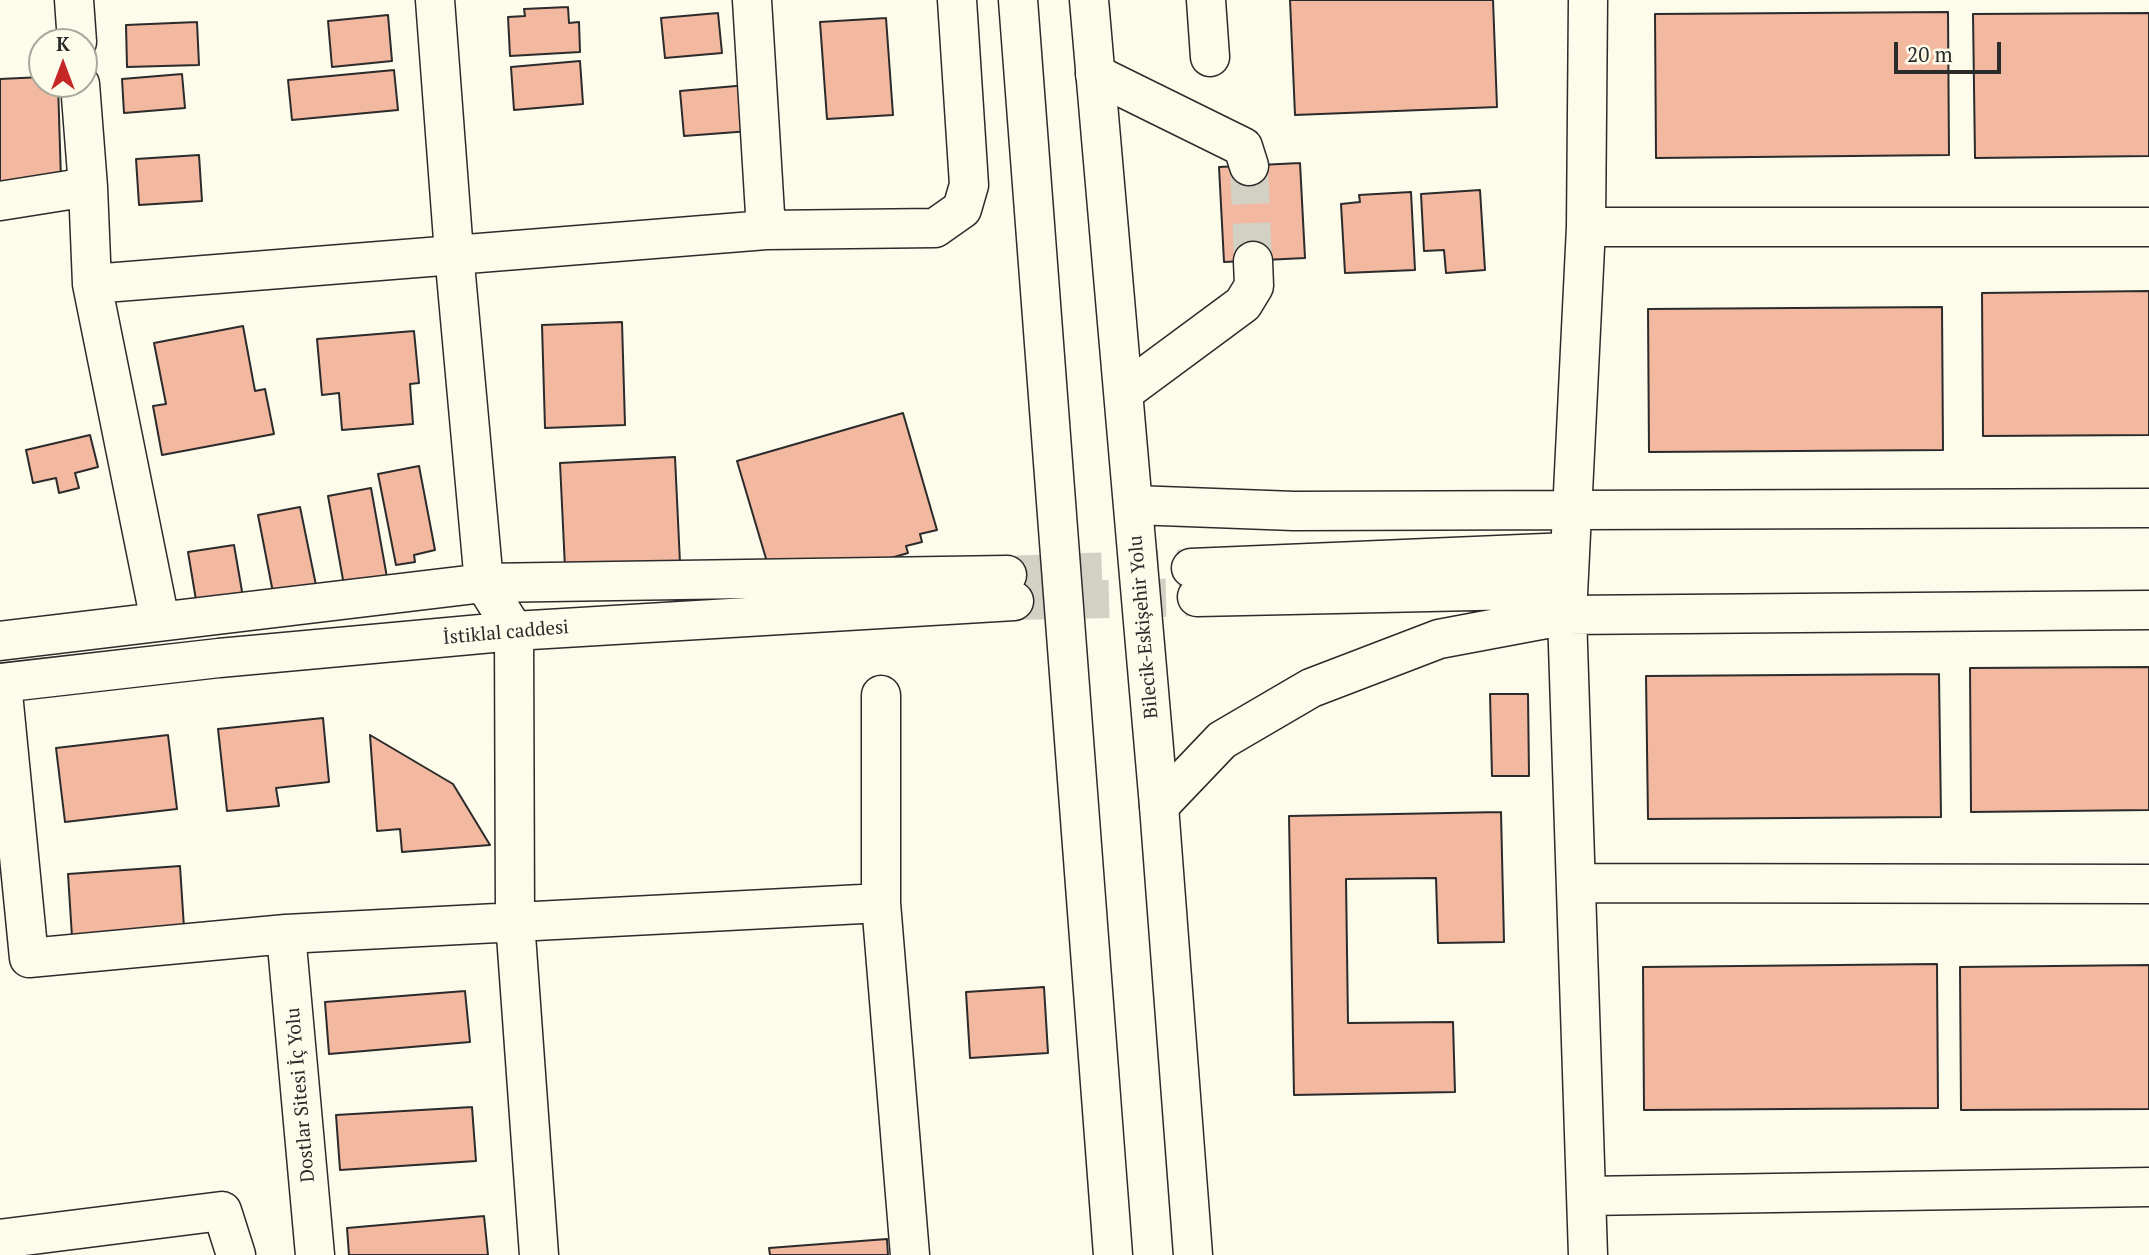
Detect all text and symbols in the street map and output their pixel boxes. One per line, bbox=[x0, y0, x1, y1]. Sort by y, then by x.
north arrow bbox=[28, 28, 98, 98]
scale bar bbox=[1897, 28, 2004, 72]
text: K bbox=[56, 31, 70, 56]
text: 20 m bbox=[1907, 40, 1953, 68]
street label: Bilecik-Eskişehir Yolu bbox=[1125, 534, 1163, 720]
street label: İstiklal caddesi bbox=[442, 616, 570, 650]
street label: Dostlar Sitesi İç Yolu bbox=[282, 1007, 320, 1183]

